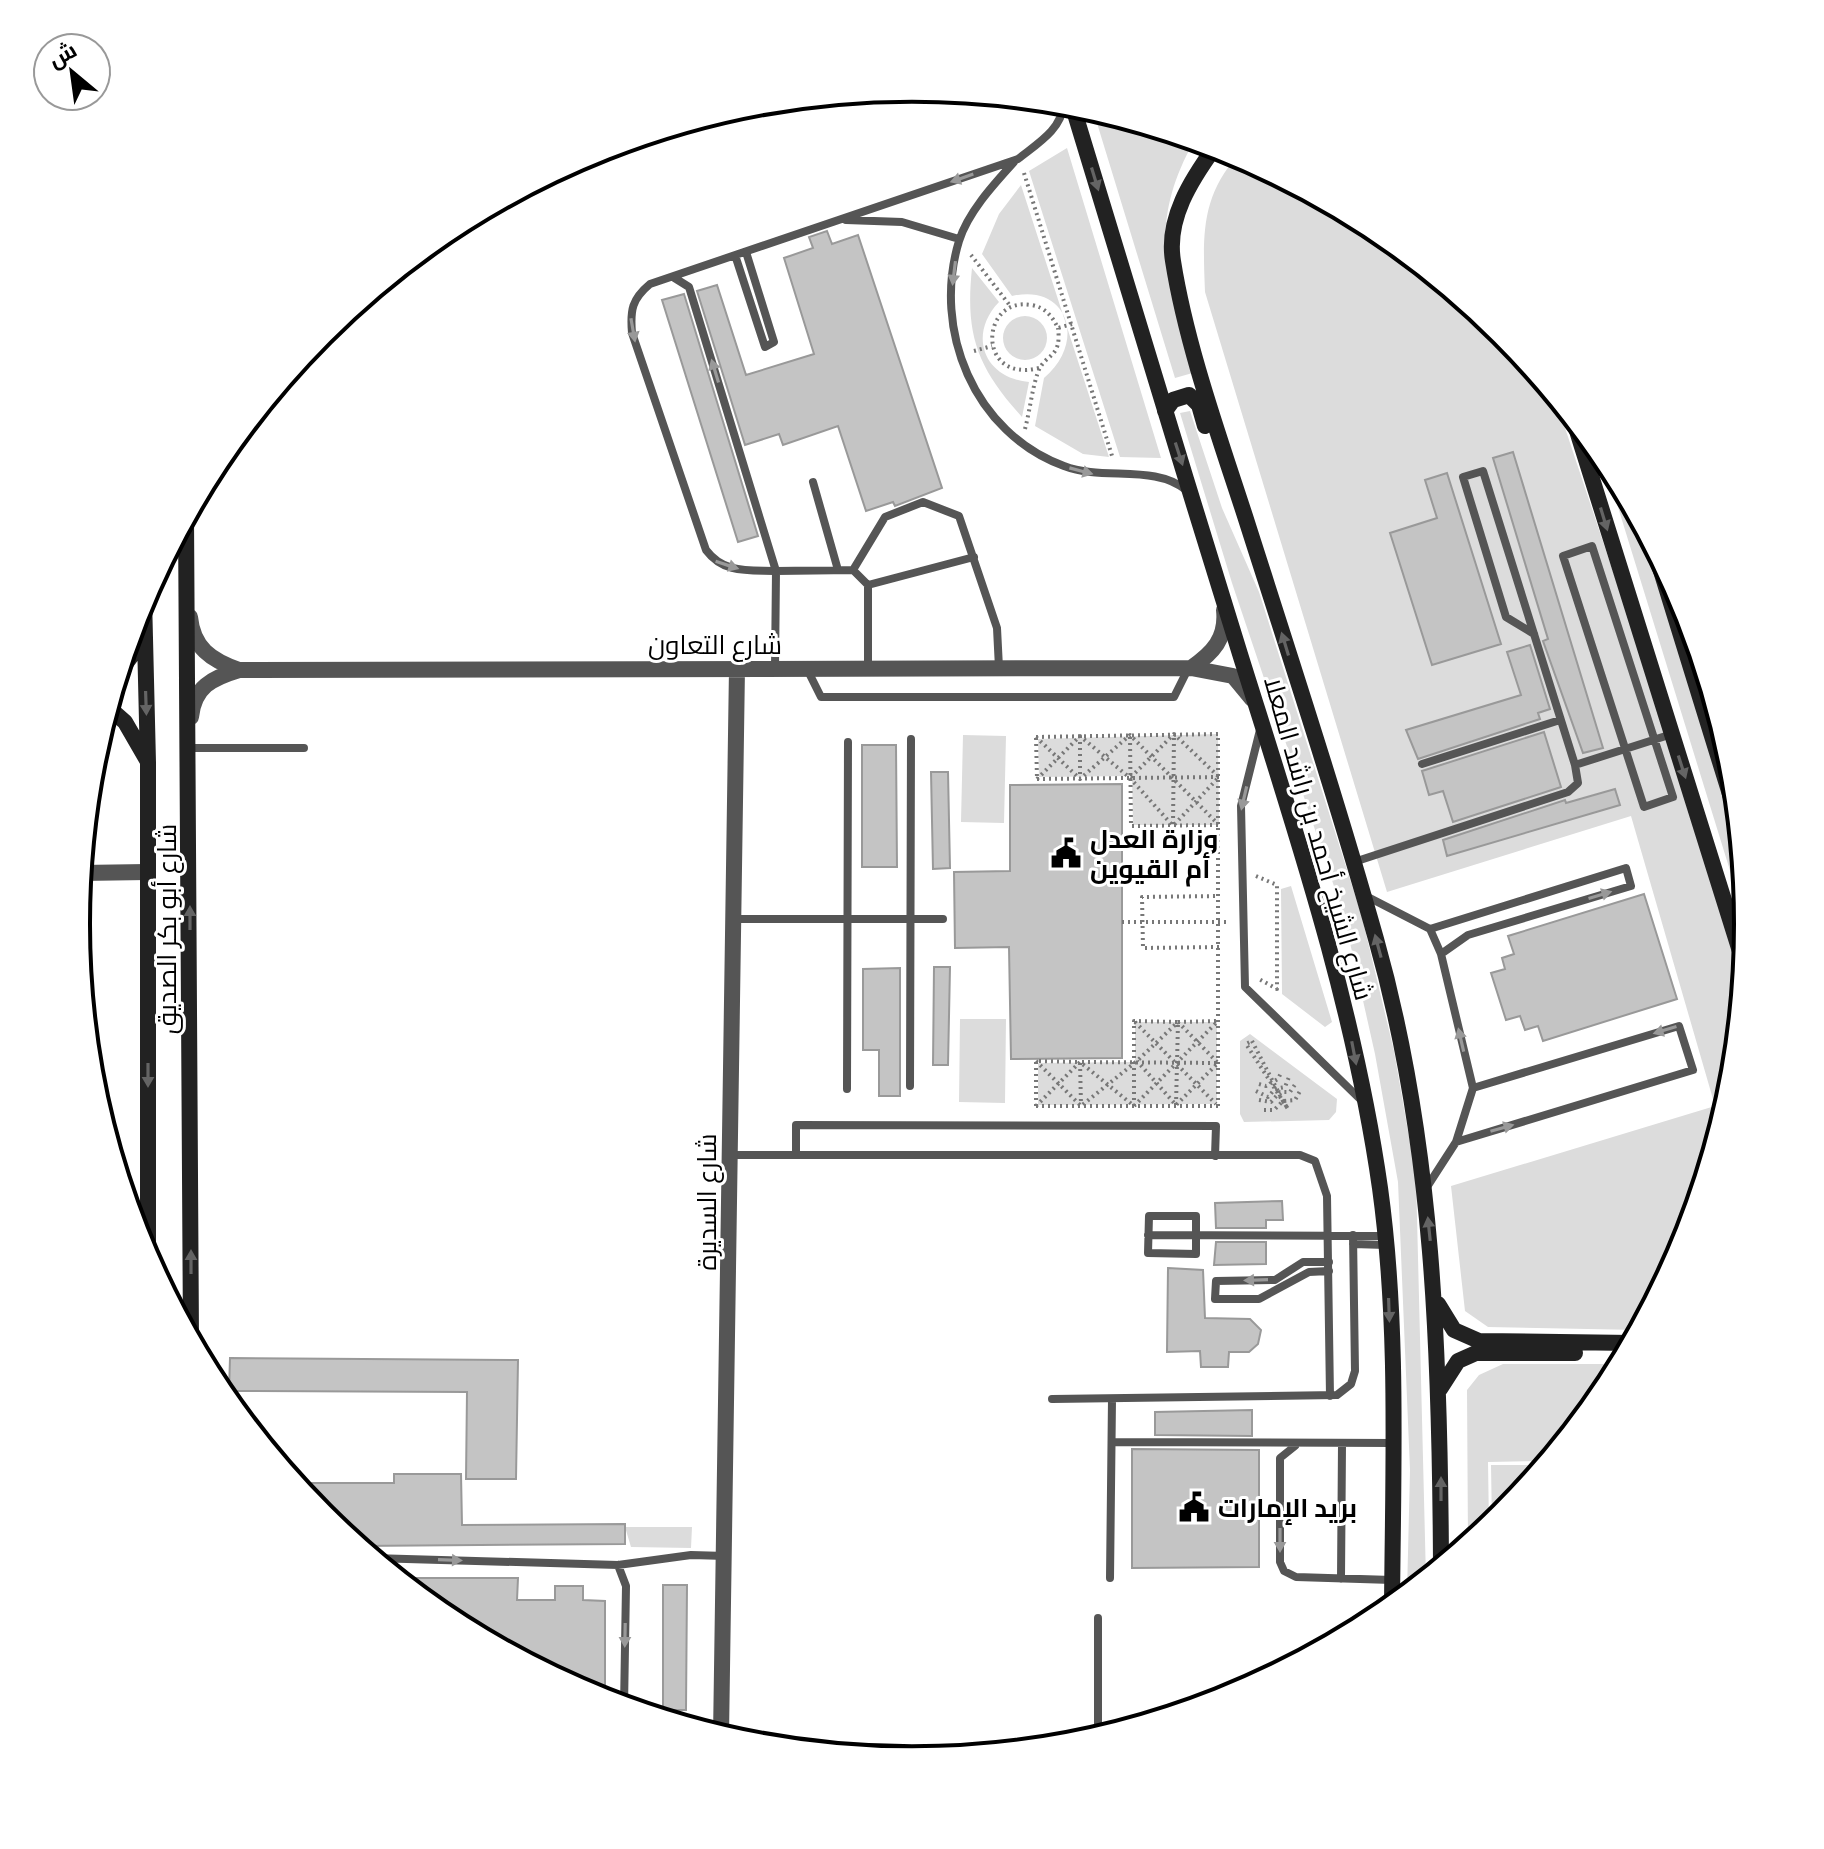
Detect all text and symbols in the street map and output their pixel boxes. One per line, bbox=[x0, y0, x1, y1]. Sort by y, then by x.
north arrow bbox=[32, 32, 112, 112]
text: ش bbox=[44, 36, 81, 74]
one-way arrow bbox=[1089, 167, 1101, 191]
one-way arrow bbox=[950, 172, 974, 184]
one-way arrow bbox=[947, 261, 960, 286]
one-way arrow bbox=[627, 317, 639, 342]
one-way arrow bbox=[708, 358, 721, 382]
one-way arrow bbox=[1173, 443, 1186, 467]
one-way arrow bbox=[1069, 466, 1094, 478]
one-way arrow bbox=[1598, 507, 1611, 531]
one-way arrow bbox=[715, 559, 739, 572]
street label: شارع التعاون bbox=[648, 629, 782, 662]
one-way arrow bbox=[1278, 632, 1291, 656]
street label: شارع الشيخ أحمد بن راشد المعلا bbox=[1256, 672, 1381, 1004]
one-way arrow bbox=[140, 691, 153, 716]
one-way arrow bbox=[1676, 756, 1689, 780]
one-way arrow bbox=[1238, 785, 1250, 810]
place label: وزارة العدل أم القيوين bbox=[1090, 823, 1219, 887]
street label: شارع أبو بكر الصديق bbox=[150, 824, 184, 1034]
public building icon: وزارة العدل أم القيوين bbox=[1049, 836, 1083, 870]
one-way arrow bbox=[1589, 888, 1613, 901]
one-way arrow bbox=[184, 905, 196, 930]
one-way arrow bbox=[1371, 934, 1383, 959]
one-way arrow bbox=[1653, 1024, 1677, 1037]
one-way arrow bbox=[1455, 1027, 1467, 1052]
one-way arrow bbox=[1349, 1041, 1361, 1066]
one-way arrow bbox=[142, 1063, 154, 1088]
one-way arrow bbox=[1491, 1121, 1515, 1134]
street label: شارع السديرة bbox=[691, 1133, 724, 1271]
one-way arrow bbox=[1422, 1216, 1435, 1241]
one-way arrow bbox=[184, 1249, 197, 1274]
one-way arrow bbox=[1243, 1274, 1268, 1287]
one-way arrow bbox=[1382, 1298, 1395, 1323]
one-way arrow bbox=[1435, 1476, 1447, 1501]
public building icon: بريد الإمارات bbox=[1177, 1490, 1211, 1524]
place label: بريد الإمارات bbox=[1218, 1492, 1357, 1525]
one-way arrow bbox=[1274, 1528, 1286, 1553]
one-way arrow bbox=[438, 1554, 463, 1566]
one-way arrow bbox=[619, 1623, 631, 1648]

